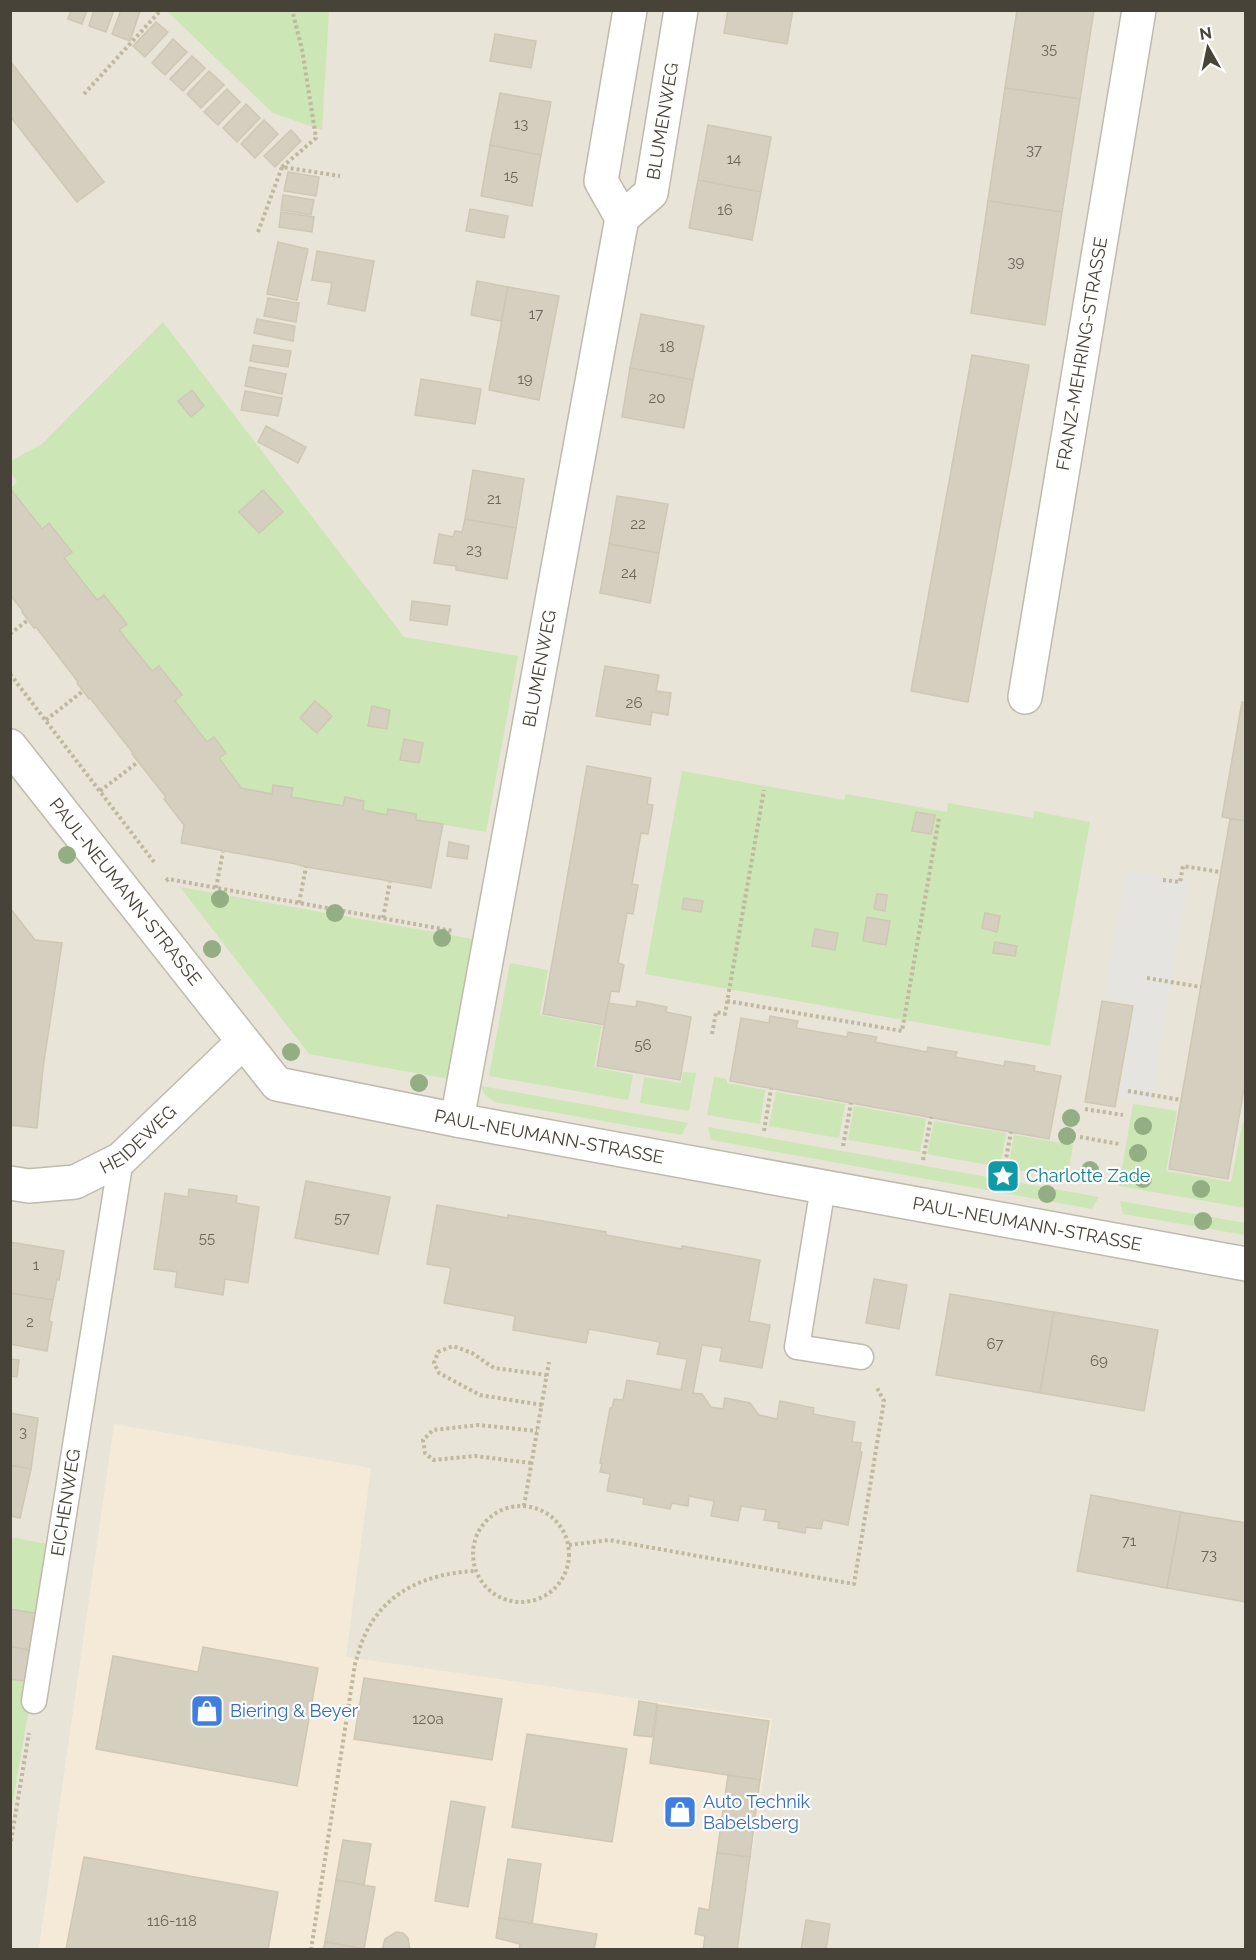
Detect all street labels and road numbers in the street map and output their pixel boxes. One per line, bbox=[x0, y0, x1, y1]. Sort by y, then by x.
street label: BLUMENWEG bbox=[642, 61, 682, 181]
street label: FRANZ-MEHRING-STRASSE bbox=[1052, 235, 1111, 472]
street label: BLUMENWEG bbox=[518, 608, 560, 729]
street label: PAUL-NEUMANN-STRASSE bbox=[45, 794, 206, 989]
street label: HEIDEWEG bbox=[96, 1101, 180, 1178]
street label: PAUL-NEUMANN-STRASSE bbox=[433, 1105, 666, 1168]
street label: PAUL-NEUMANN-STRASSE bbox=[911, 1192, 1144, 1255]
street label: EICHENWEG bbox=[46, 1447, 84, 1558]

